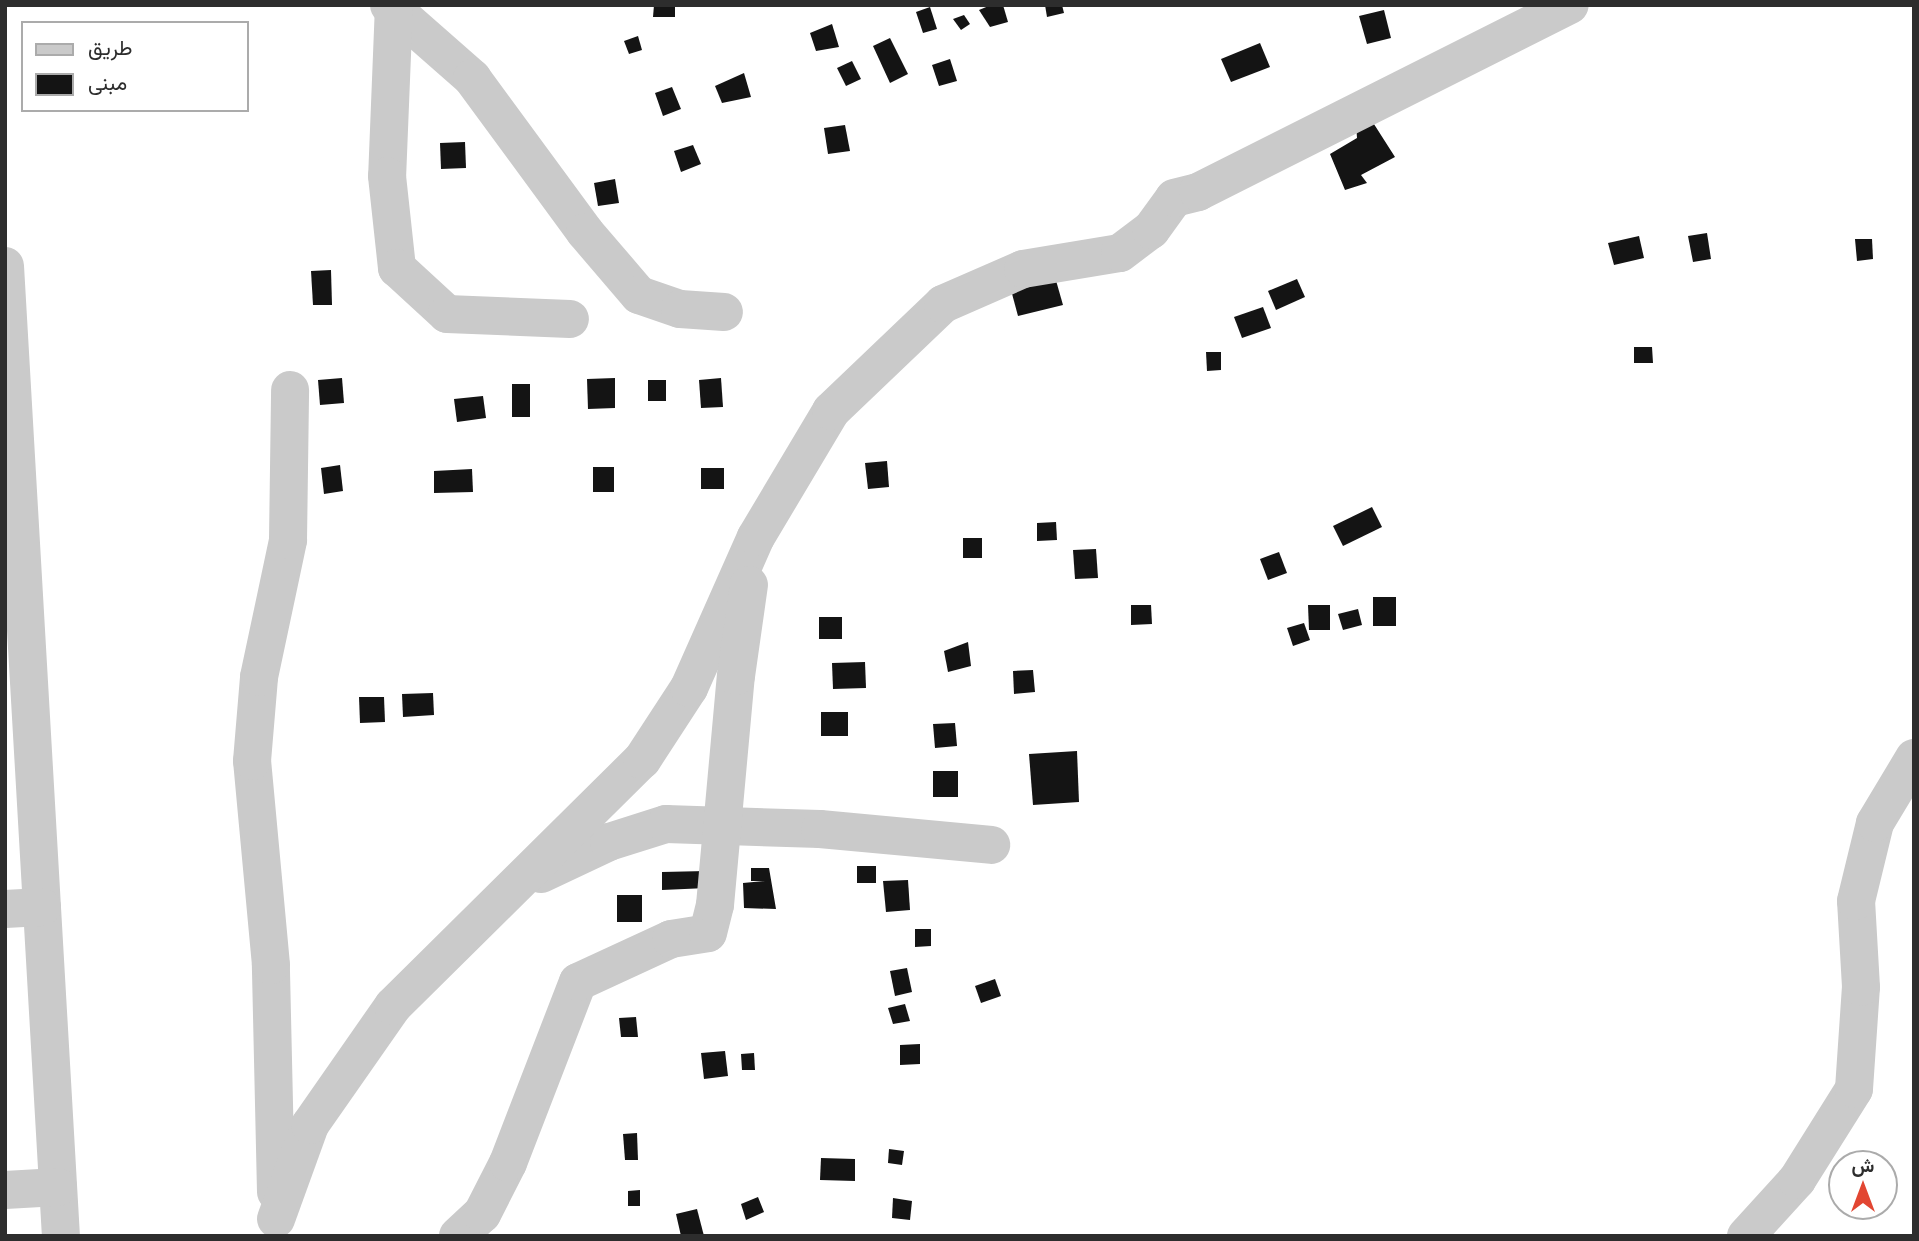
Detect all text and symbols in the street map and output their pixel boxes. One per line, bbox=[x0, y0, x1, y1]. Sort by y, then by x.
legend bbox=[21, 21, 248, 112]
text: طريق bbox=[88, 35, 133, 61]
text: مبنى bbox=[88, 70, 127, 96]
north arrow bbox=[1828, 1150, 1898, 1220]
text: ش bbox=[1852, 1154, 1874, 1178]

